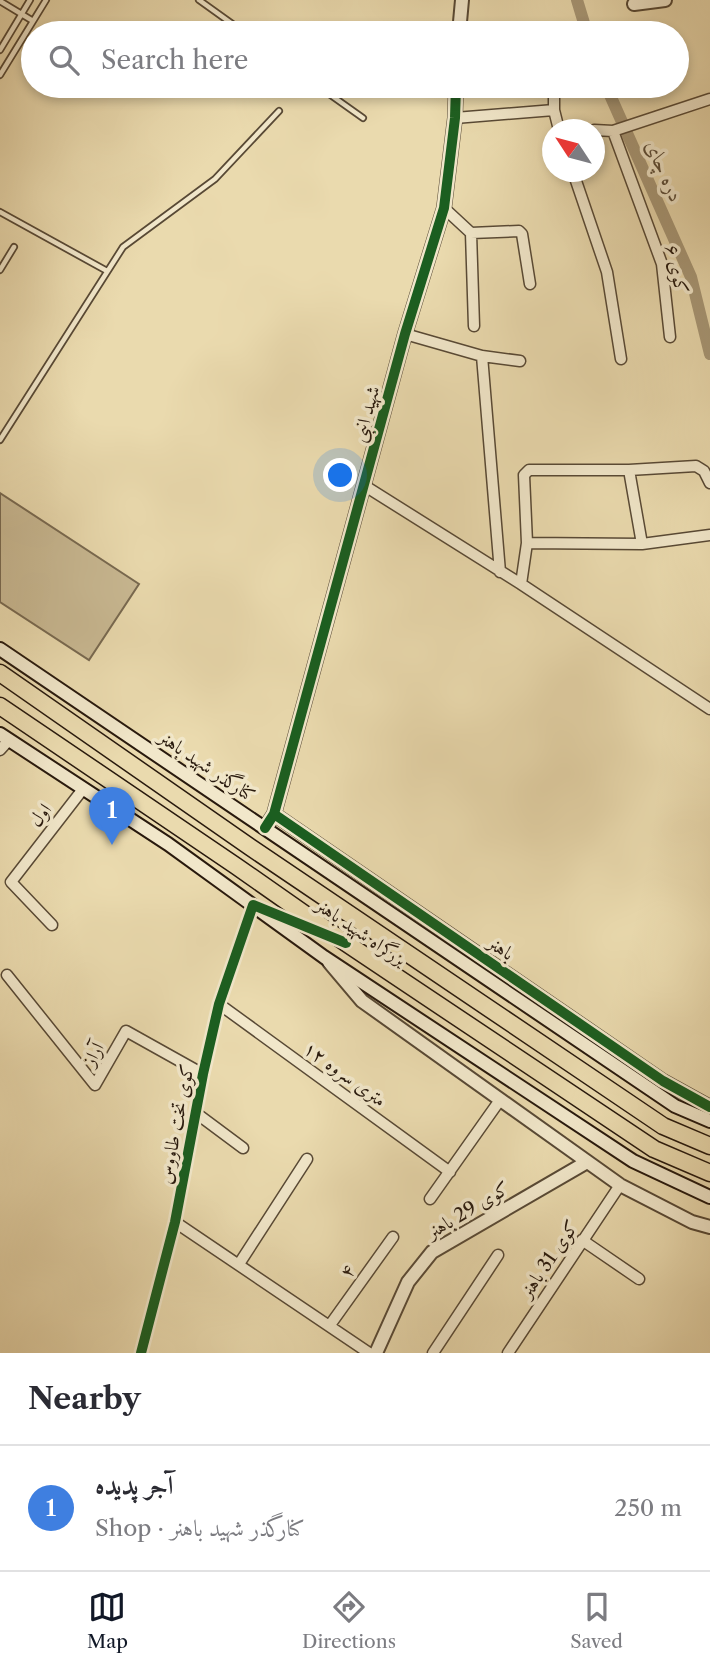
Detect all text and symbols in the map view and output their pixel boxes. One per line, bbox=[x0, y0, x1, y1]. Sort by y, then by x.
search box bbox=[21, 21, 689, 98]
icon: search bbox=[45, 41, 83, 79]
text: Search here bbox=[101, 44, 248, 76]
north arrow bbox=[542, 119, 605, 182]
water label: دره چای bbox=[639, 136, 690, 207]
street label: کوی ۶ bbox=[660, 242, 693, 296]
street label: شهید انبی bbox=[347, 383, 386, 445]
your location bbox=[323, 458, 357, 492]
street label: کنارگذر شهید باهنر bbox=[152, 723, 261, 807]
pin: 1 bbox=[89, 787, 135, 845]
street label: اول bbox=[24, 799, 56, 831]
street label: بزرگراه شهید باهنر bbox=[309, 891, 412, 972]
street label: باهنر bbox=[482, 930, 519, 965]
street label: ۱۲ متری سروه bbox=[299, 1036, 391, 1112]
street label: آراز bbox=[76, 1037, 110, 1072]
street label: کوی تخت طاووس bbox=[153, 1062, 200, 1186]
street label: کوی 29 باهنر bbox=[421, 1176, 514, 1246]
street label: کوی 31 باهنر bbox=[513, 1216, 584, 1305]
street label: ۴ bbox=[334, 1260, 360, 1282]
text: Nearby bbox=[28, 1380, 141, 1417]
text: آجر پدیده bbox=[95, 1469, 173, 1501]
text: 1 bbox=[46, 1494, 56, 1522]
text: 250 m bbox=[614, 1494, 682, 1522]
text: Shop · کنارگذر شهید باهنر bbox=[95, 1514, 305, 1542]
tab: Map bbox=[87, 1588, 128, 1653]
tab: Directions bbox=[302, 1588, 396, 1653]
tab: Saved bbox=[570, 1588, 623, 1653]

